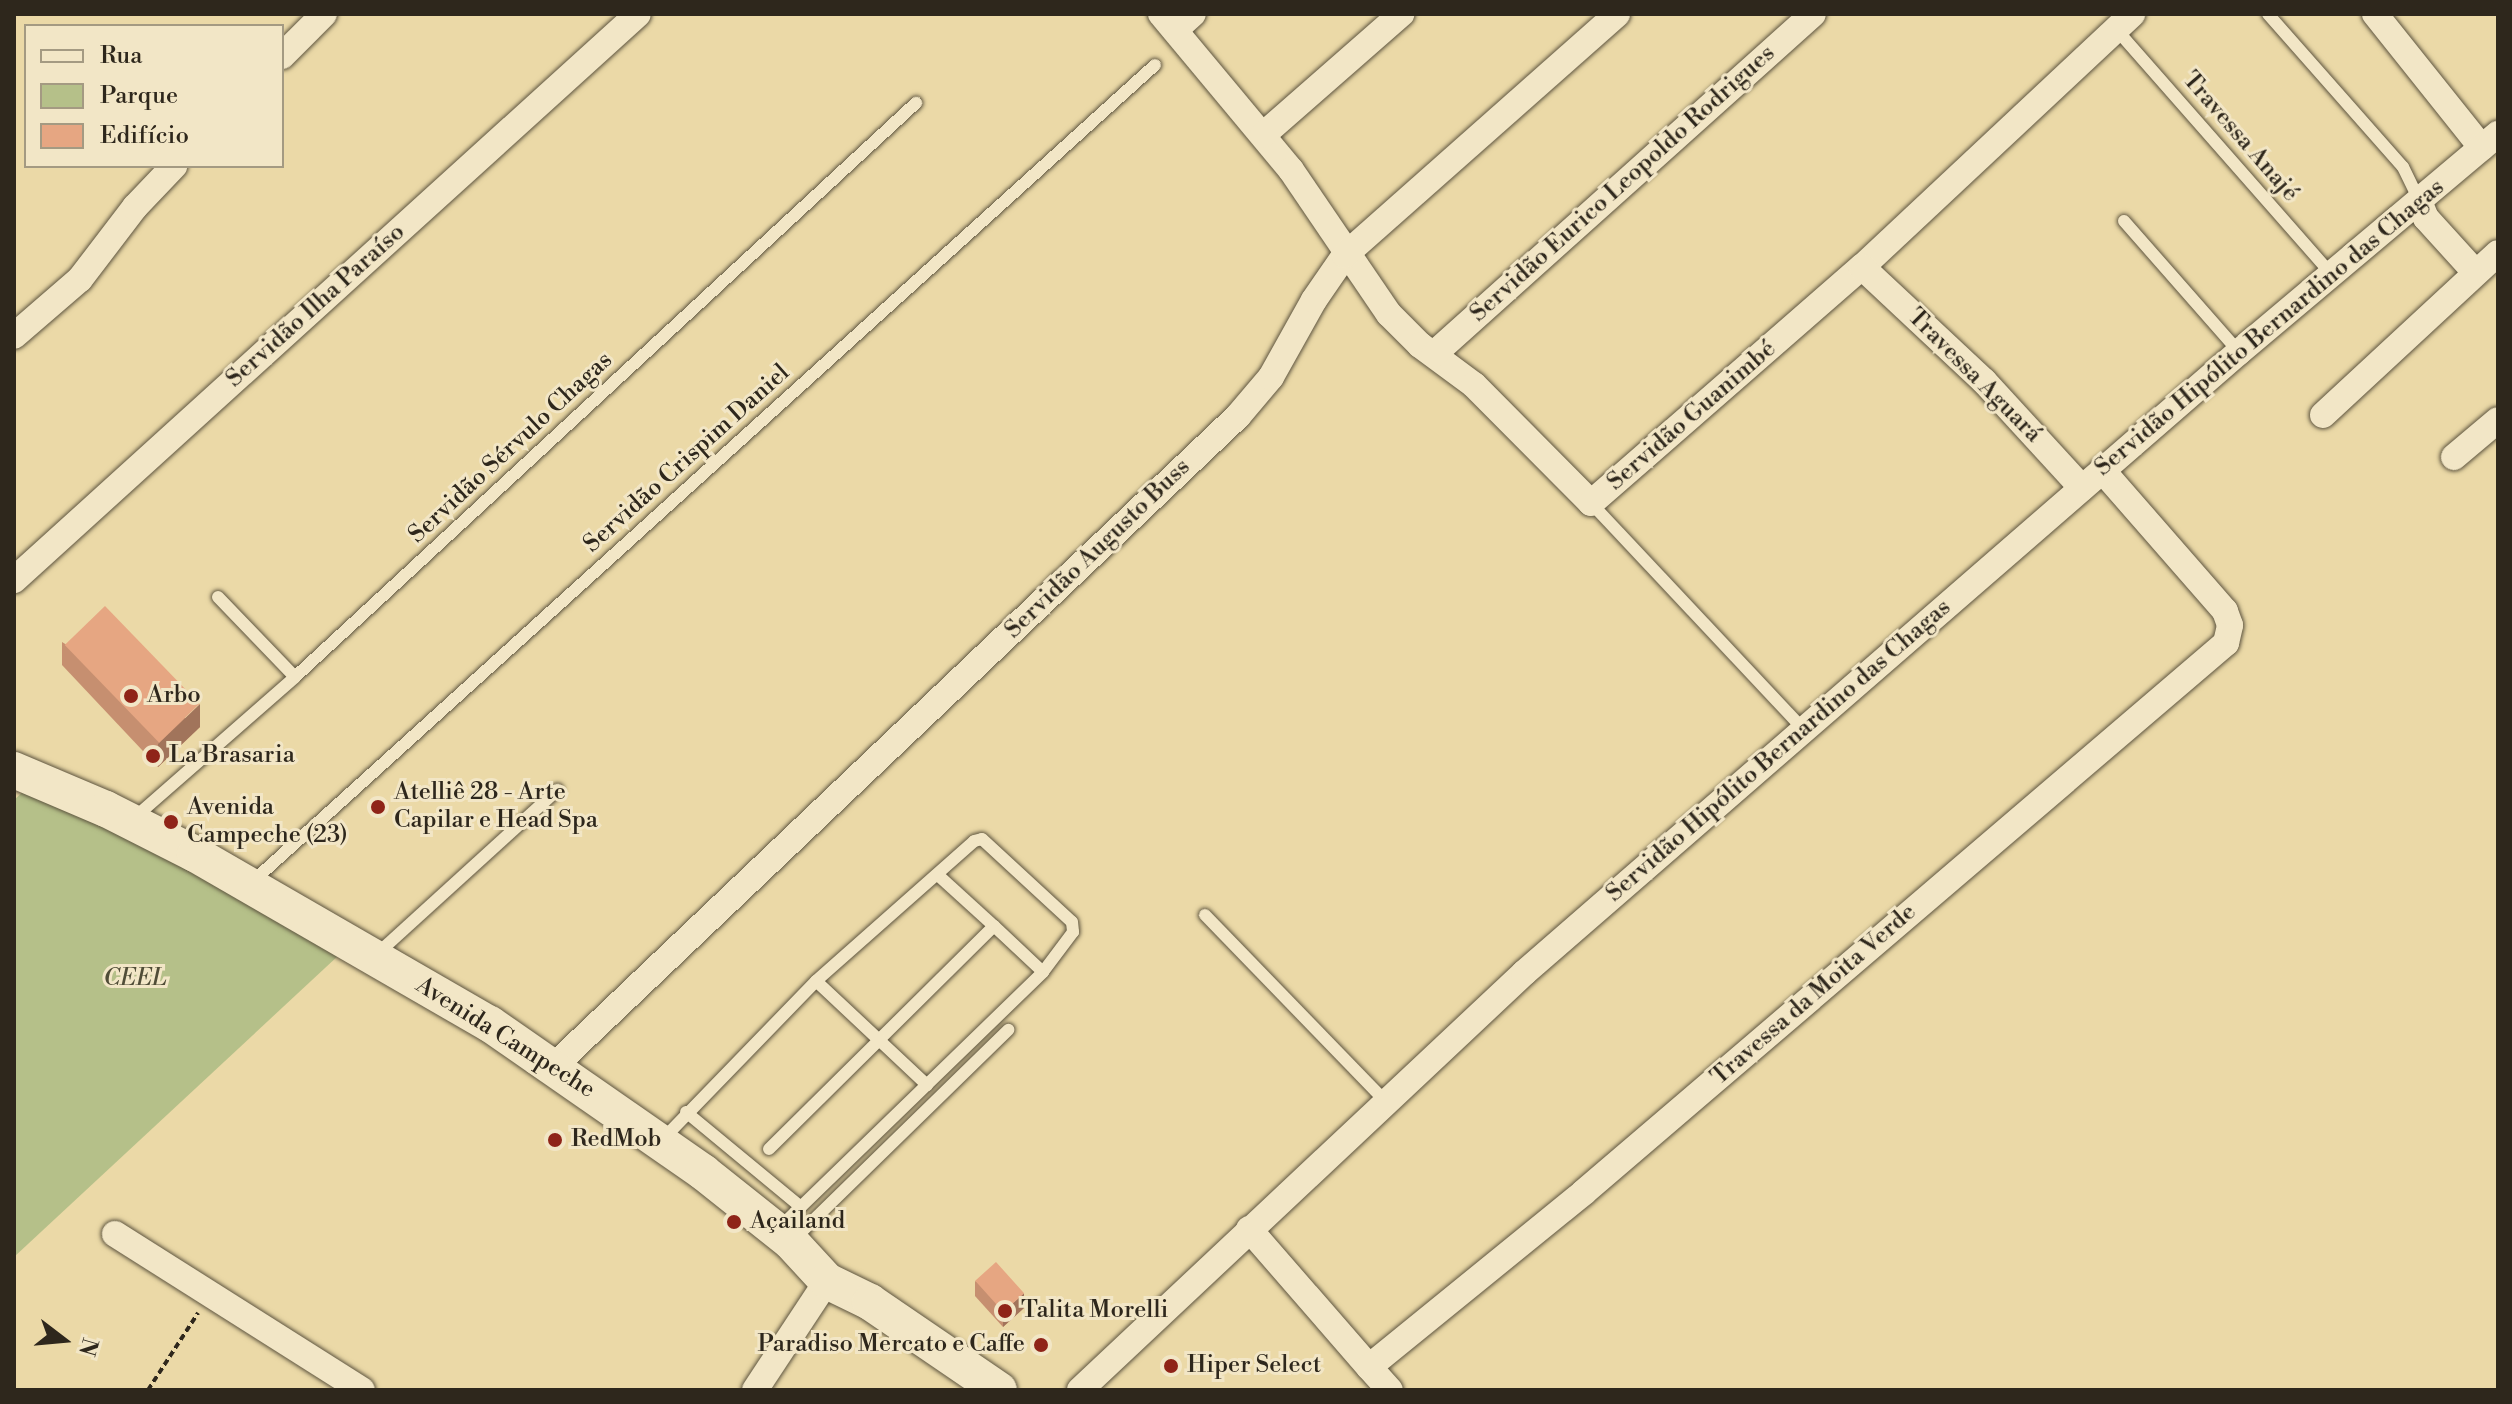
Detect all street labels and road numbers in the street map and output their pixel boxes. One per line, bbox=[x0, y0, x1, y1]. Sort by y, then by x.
street label: Servidão Eurico Leopoldo Rodrigues bbox=[1465, 39, 1781, 329]
street label: Travessa Anajé bbox=[2176, 66, 2304, 208]
street label: Servidão Hipólito Bernardino das Chagas bbox=[2089, 173, 2451, 483]
street label: Servidão Ilha Paraíso bbox=[221, 218, 411, 394]
street label: Travessa Aguará bbox=[1901, 303, 2047, 449]
street label: Servidão Guanimbé bbox=[1602, 335, 1782, 497]
street label: Servidão Sérvulo Chagas bbox=[403, 346, 619, 550]
street label: Servidão Crispim Daniel bbox=[578, 359, 796, 559]
street label: Servidão Augusto Buss bbox=[999, 453, 1197, 645]
street label: Servidão Hipólito Bernardino das Chagas bbox=[1601, 593, 1957, 909]
street label: Travessa da Moita Verde bbox=[1706, 898, 1922, 1092]
street label: Avenida Campeche bbox=[410, 971, 600, 1105]

